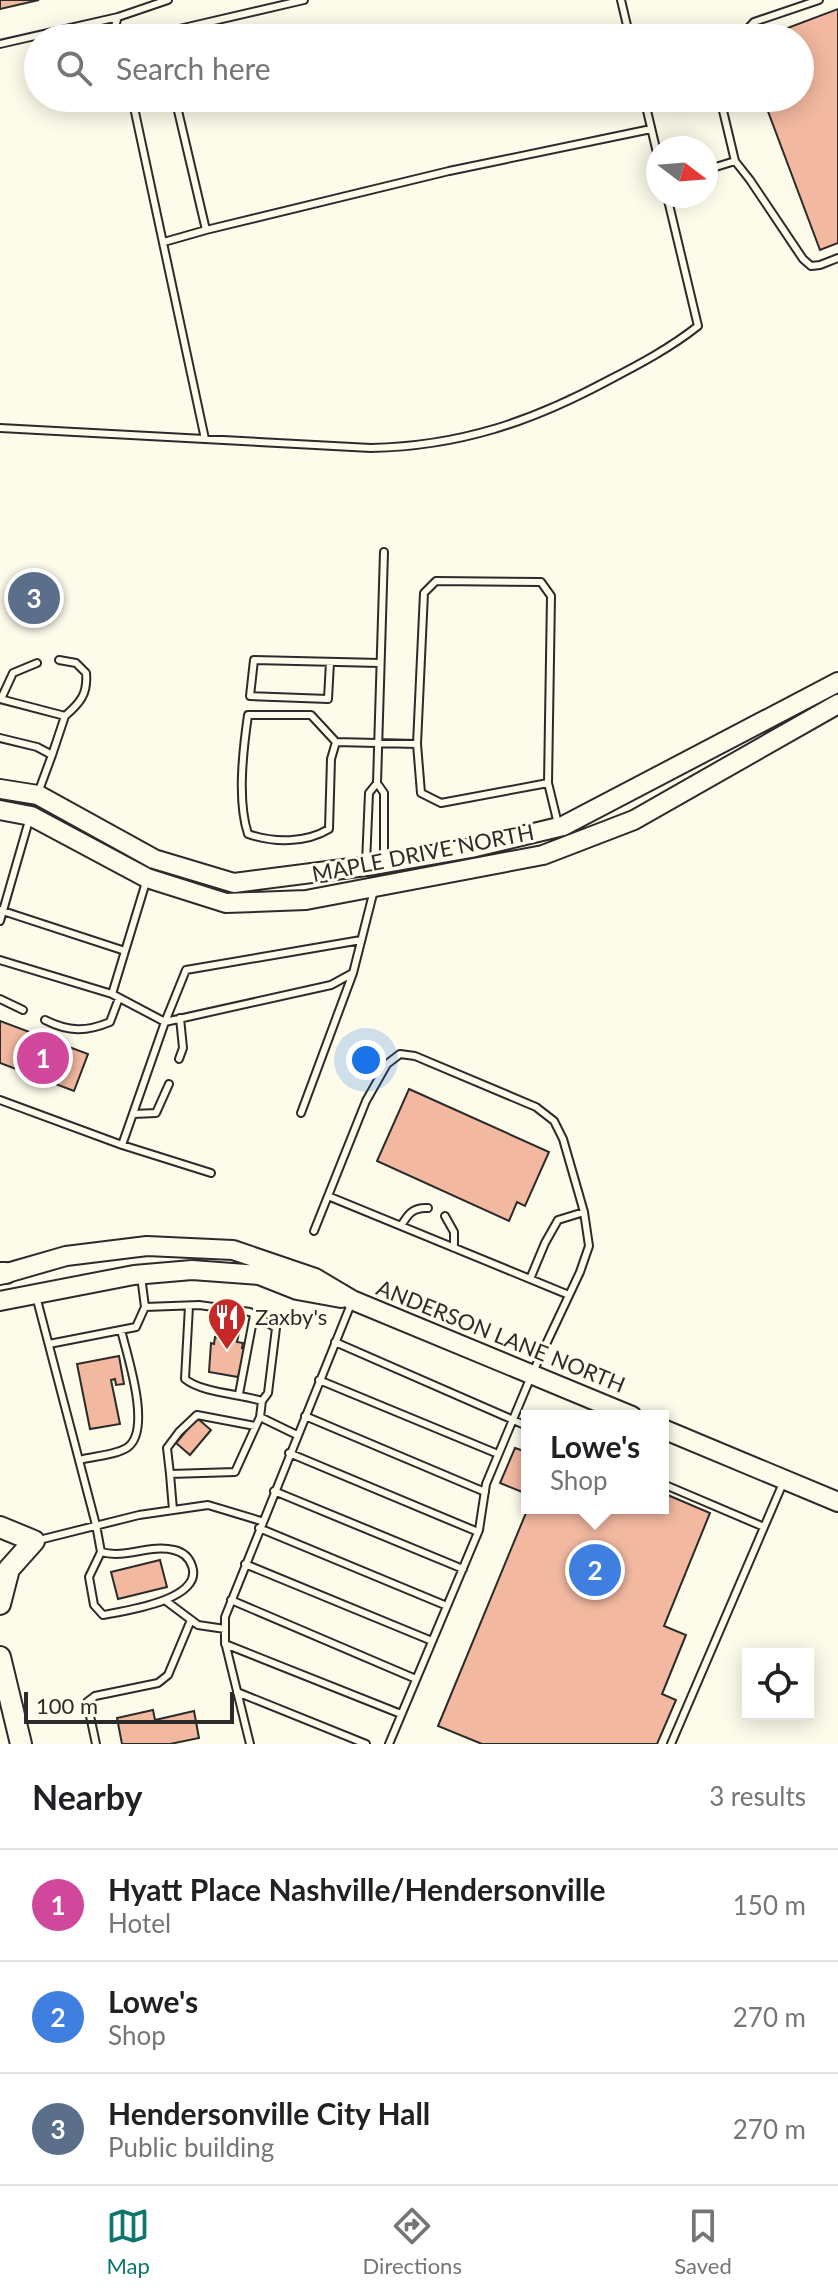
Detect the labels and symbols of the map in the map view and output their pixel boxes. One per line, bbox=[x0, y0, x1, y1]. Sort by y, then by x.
north arrow bbox=[646, 136, 718, 208]
pin: 3 bbox=[8, 568, 60, 628]
street label: MAPLE DRIVE NORTH bbox=[310, 818, 536, 887]
pin: 1 bbox=[17, 1028, 69, 1088]
your location bbox=[346, 1040, 386, 1080]
street label: ANDERSON LANE NORTH bbox=[373, 1273, 629, 1398]
restaurant icon: Zaxby's bbox=[206, 1296, 248, 1351]
place label: Zaxby's bbox=[255, 1303, 327, 1330]
pin: 2 bbox=[569, 1540, 621, 1600]
scale bar bbox=[24, 1688, 234, 1724]

